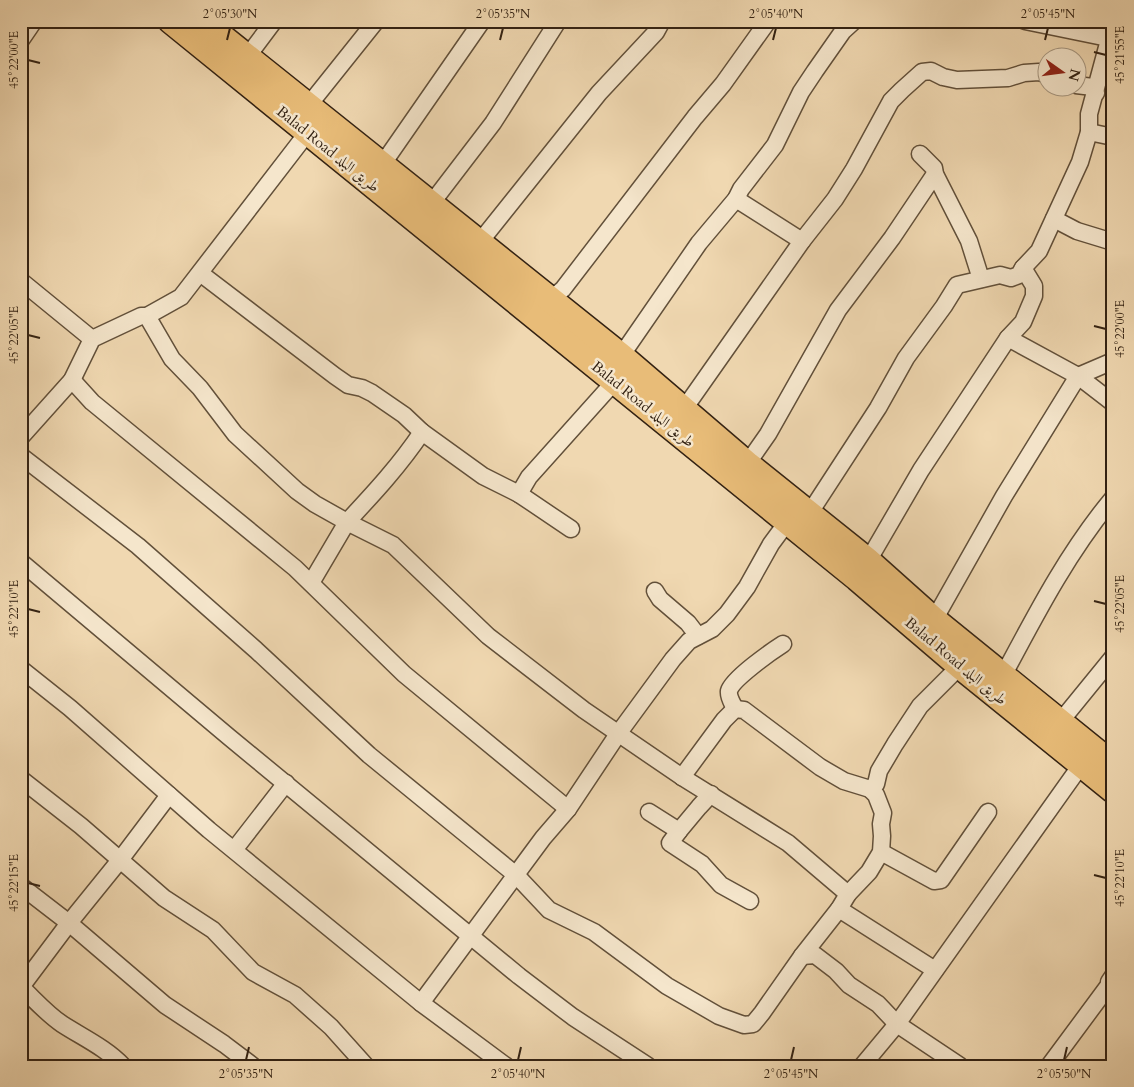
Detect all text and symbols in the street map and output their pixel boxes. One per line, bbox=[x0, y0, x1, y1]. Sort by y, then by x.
text: 2°05'30"N bbox=[203, 6, 258, 22]
text: 2°05'35"N bbox=[476, 6, 531, 22]
text: 2°05'40"N bbox=[749, 6, 804, 22]
text: 2°05'45"N bbox=[1021, 6, 1076, 22]
text: 45°21'55"E bbox=[1112, 26, 1128, 84]
text: 45°22'00"E bbox=[6, 31, 22, 89]
north arrow bbox=[1036, 48, 1086, 98]
text: N bbox=[1063, 67, 1085, 83]
street label: Balad Road طريق البلد bbox=[272, 101, 384, 197]
text: 45°22'00"E bbox=[1112, 300, 1128, 358]
text: 45°22'05"E bbox=[6, 306, 22, 364]
street label: Balad Road طريق البلد bbox=[587, 356, 699, 452]
text: 45°22'05"E bbox=[1112, 575, 1128, 633]
text: 45°22'10"E bbox=[6, 580, 22, 638]
street label: Balad Road طريق البلد bbox=[901, 612, 1011, 710]
text: 45°22'10"E bbox=[1112, 849, 1128, 907]
text: 45°22'15"E bbox=[6, 854, 22, 912]
text: 2°05'35"N bbox=[219, 1066, 274, 1082]
text: 2°05'40"N bbox=[491, 1066, 546, 1082]
text: 2°05'45"N bbox=[764, 1066, 819, 1082]
text: 2°05'50"N bbox=[1037, 1066, 1092, 1082]

